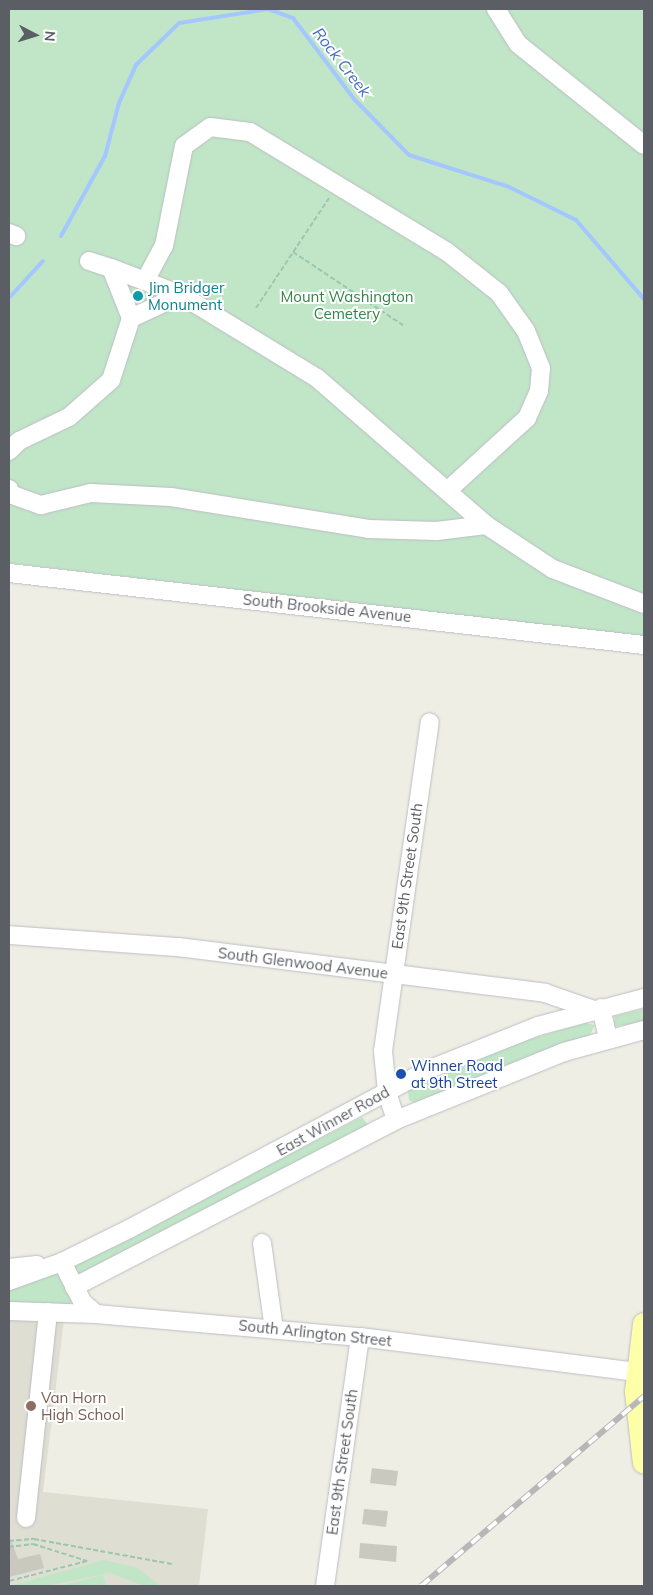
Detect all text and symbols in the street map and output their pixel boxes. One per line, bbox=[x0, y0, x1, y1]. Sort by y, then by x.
north arrow bbox=[10, 10, 60, 60]
water label: Rock Creek bbox=[309, 24, 375, 100]
text: N bbox=[41, 30, 59, 42]
place label: Jim Bridger Monument bbox=[148, 278, 224, 313]
park label: Mount Washington Cemetery bbox=[280, 287, 414, 322]
marker: Jim Bridger Monument bbox=[132, 290, 144, 302]
street label: South Brookside Avenue bbox=[242, 590, 412, 626]
street label: East 9th Street South bbox=[388, 802, 426, 950]
street label: South Glenwood Avenue bbox=[217, 944, 389, 982]
place label: Winner Road at 9th Street bbox=[411, 1056, 503, 1091]
marker: Winner Road at 9th Street bbox=[395, 1068, 407, 1080]
street label: East Winner Road bbox=[273, 1082, 393, 1160]
street label: South Arlington Street bbox=[238, 1316, 392, 1350]
place label: Van Horn High School bbox=[41, 1388, 124, 1423]
street label: East 9th Street South bbox=[323, 1388, 361, 1536]
marker: Van Horn High School bbox=[25, 1400, 37, 1412]

